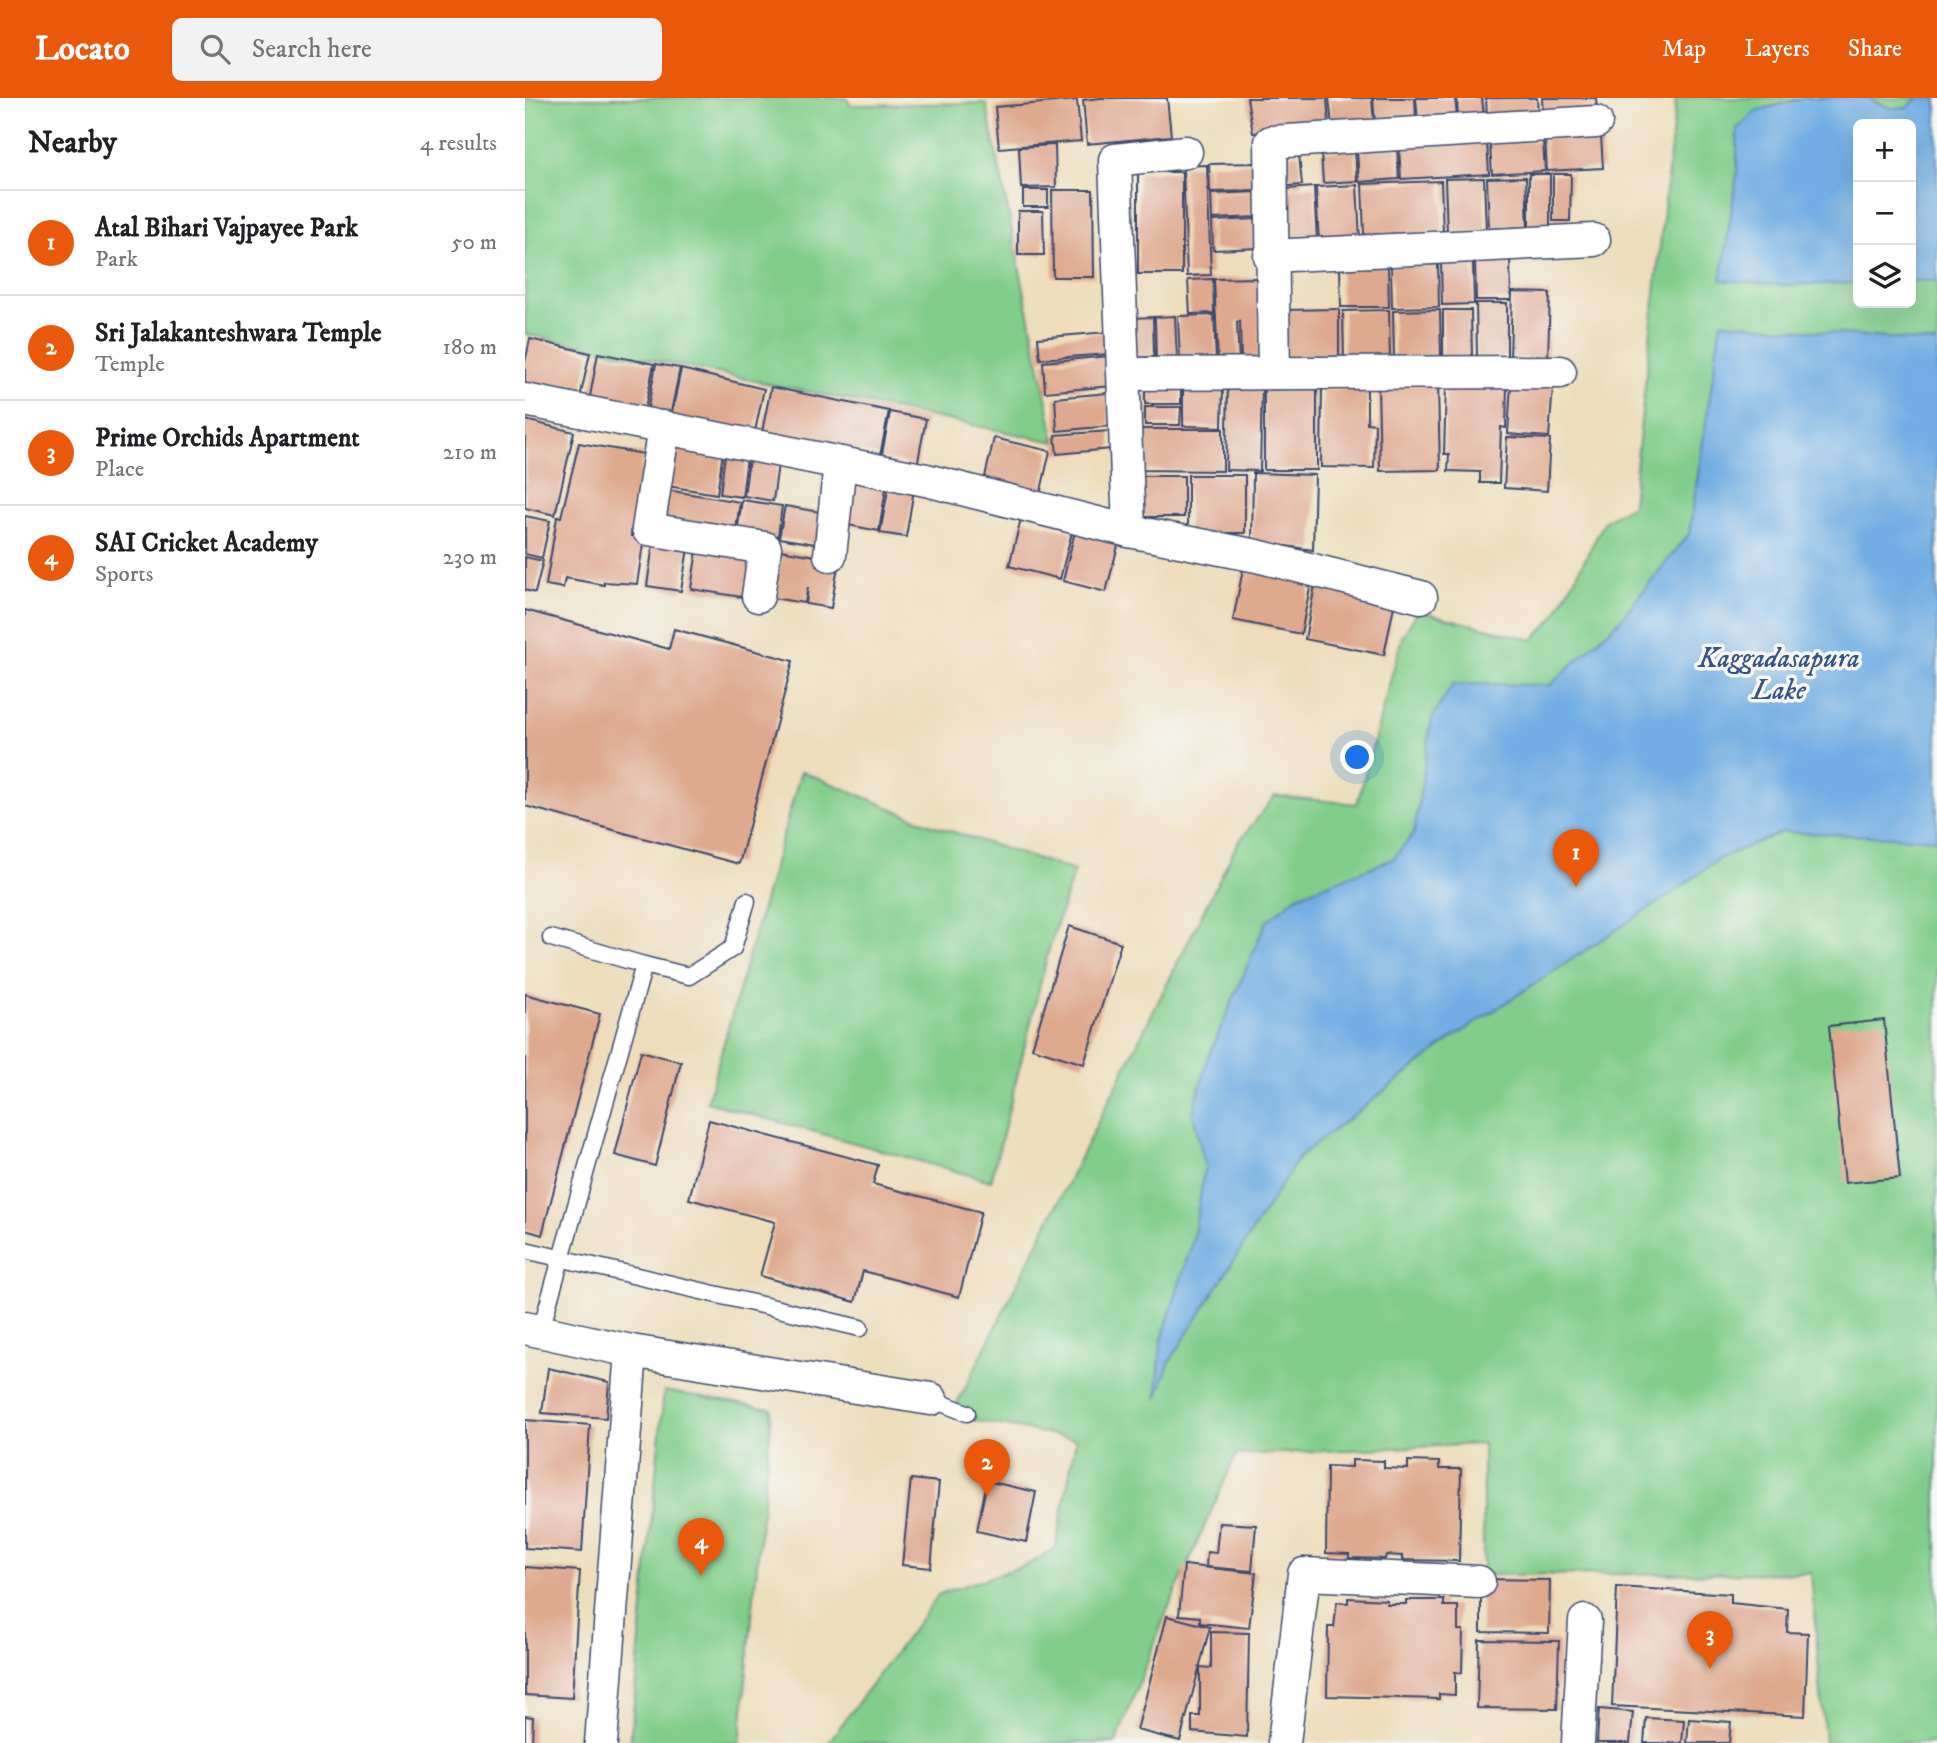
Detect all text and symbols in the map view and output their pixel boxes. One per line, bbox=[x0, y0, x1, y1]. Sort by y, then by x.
search box bbox=[172, 18, 662, 81]
text: Locato bbox=[35, 29, 130, 70]
icon: search bbox=[196, 30, 234, 68]
text: Search here bbox=[252, 33, 372, 66]
text: Map bbox=[1662, 34, 1706, 64]
text: Layers bbox=[1744, 34, 1810, 64]
text: Share bbox=[1848, 34, 1902, 64]
map controls bbox=[1853, 119, 1916, 308]
button: + bbox=[1853, 119, 1916, 182]
text: Nearby bbox=[28, 125, 117, 162]
text: 4 results bbox=[420, 129, 497, 158]
button: − bbox=[1853, 182, 1916, 245]
text: Atal Bihari Vajpayee Park bbox=[95, 212, 358, 245]
text: 1 bbox=[47, 228, 55, 257]
text: 50 m bbox=[451, 228, 497, 257]
text: Park bbox=[95, 245, 138, 274]
button: layers bbox=[1853, 245, 1916, 308]
text: Sri Jalakanteshwara Temple bbox=[95, 317, 382, 350]
text: 2 bbox=[45, 333, 57, 362]
text: 180 m bbox=[442, 333, 497, 362]
text: Temple bbox=[95, 350, 165, 379]
text: Prime Orchids Apartment bbox=[95, 422, 360, 455]
text: 3 bbox=[47, 438, 55, 467]
text: 210 m bbox=[443, 438, 497, 467]
text: Place bbox=[95, 455, 144, 484]
text: SAI Cricket Academy bbox=[95, 527, 318, 560]
text: 4 bbox=[44, 543, 58, 572]
text: 230 m bbox=[443, 543, 497, 572]
text: Sports bbox=[95, 560, 153, 589]
water label: Kaggadasapura Lake bbox=[1697, 641, 1860, 708]
your location bbox=[1340, 740, 1374, 774]
pin: 1 bbox=[1553, 829, 1599, 887]
pin: 2 bbox=[964, 1439, 1010, 1497]
pin: 4 bbox=[678, 1518, 724, 1576]
pin: 3 bbox=[1687, 1611, 1733, 1669]

